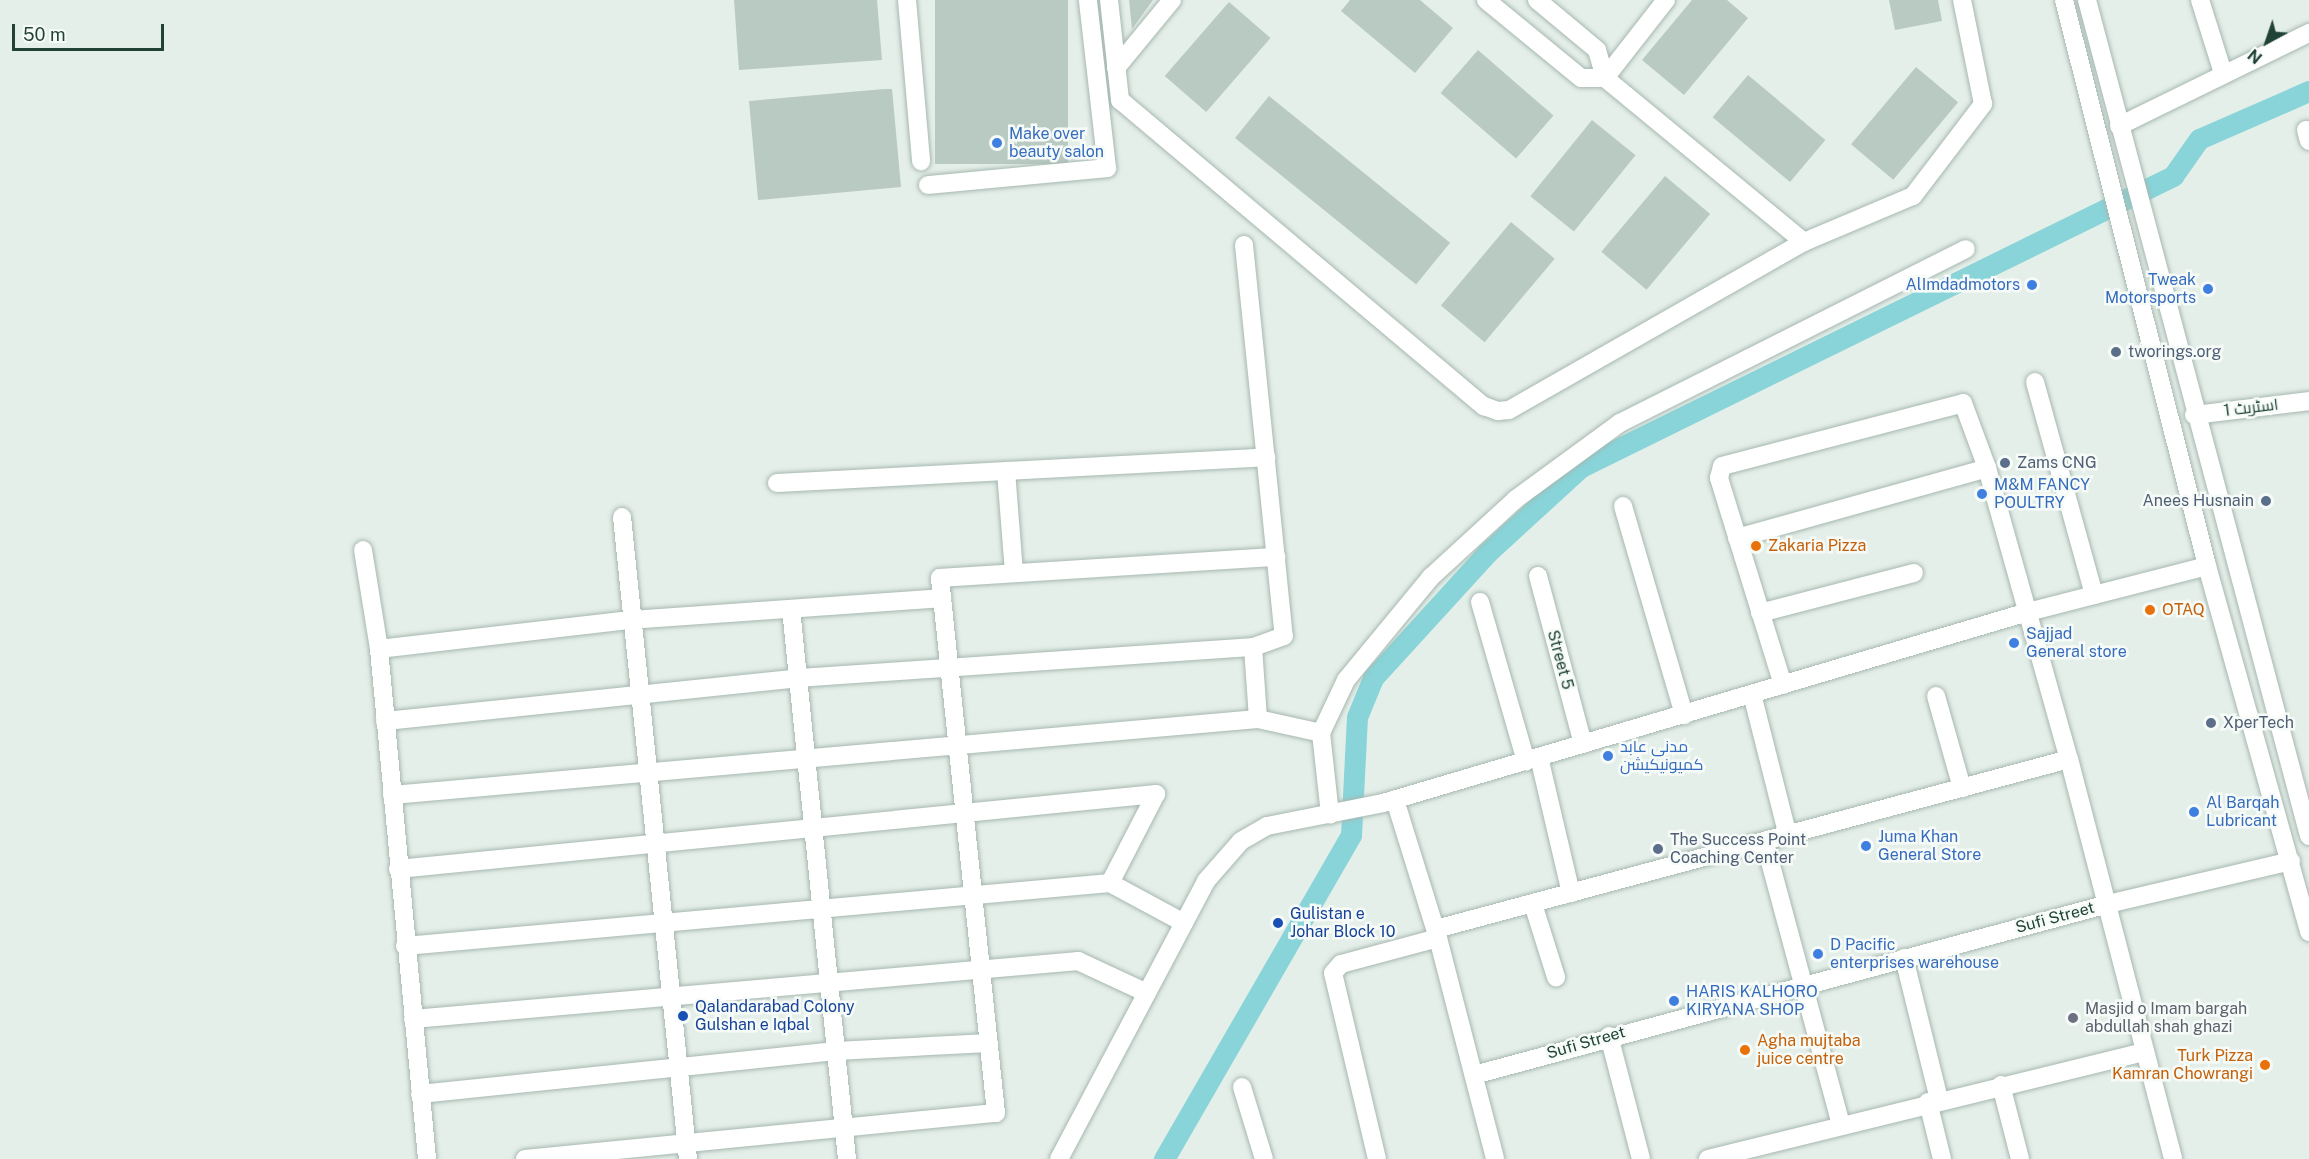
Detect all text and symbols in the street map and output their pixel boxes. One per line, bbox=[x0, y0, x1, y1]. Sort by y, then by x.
scale bar bbox=[15, 12, 166, 50]
north arrow bbox=[2237, 12, 2297, 72]
text: 50 m bbox=[23, 24, 66, 45]
text: N bbox=[2244, 45, 2266, 67]
place label: Make over beauty salon bbox=[1009, 124, 1104, 162]
marker: Make over beauty salon bbox=[990, 136, 1004, 150]
place label: Tweak Motorsports bbox=[2105, 270, 2196, 308]
place label: AlImdadmotors bbox=[1906, 275, 2020, 295]
marker: AlImdadmotors bbox=[2025, 278, 2039, 292]
marker: Tweak Motorsports bbox=[2201, 282, 2215, 296]
place label: tworings.org bbox=[2128, 342, 2222, 362]
marker: tworings.org bbox=[2109, 345, 2123, 359]
street label: اسٹریٹ 1 bbox=[2223, 395, 2279, 421]
place label: Zams CNG bbox=[2017, 453, 2097, 473]
marker: Zams CNG bbox=[1998, 456, 2012, 470]
place label: M&M FANCY POULTRY bbox=[1994, 475, 2090, 513]
marker: M&M FANCY POULTRY bbox=[1975, 487, 1989, 501]
place label: Anees Husnain bbox=[2142, 491, 2254, 511]
marker: Anees Husnain bbox=[2259, 494, 2273, 508]
place label: Zakaria Pizza bbox=[1768, 536, 1866, 556]
marker: Zakaria Pizza bbox=[1749, 539, 1763, 553]
place label: OTAQ bbox=[2162, 600, 2205, 620]
marker: OTAQ bbox=[2143, 603, 2157, 617]
place label: Sajjad General store bbox=[2026, 624, 2127, 662]
street label: Street 5 bbox=[1543, 628, 1577, 692]
marker: Sajjad General store bbox=[2007, 636, 2021, 650]
place label: XperTech bbox=[2223, 713, 2294, 733]
marker: XperTech bbox=[2204, 716, 2218, 730]
place label: مدنی عابد کمیونیکیشن bbox=[1620, 737, 1704, 775]
marker: مدنی عابد کمیونیکیشن bbox=[1601, 749, 1615, 763]
place label: Al Barqah Lubricant bbox=[2206, 793, 2279, 831]
marker: Al Barqah Lubricant bbox=[2187, 805, 2201, 819]
place label: Juma Khan General Store bbox=[1878, 827, 1981, 865]
place label: The Success Point Coaching Center bbox=[1670, 830, 1806, 868]
marker: Juma Khan General Store bbox=[1859, 839, 1873, 853]
marker: The Success Point Coaching Center bbox=[1651, 842, 1665, 856]
street label: Sufi Street bbox=[2013, 898, 2097, 938]
place label: Gulistan e Johar Block 10 bbox=[1290, 904, 1395, 942]
marker: Gulistan e Johar Block 10 bbox=[1271, 916, 1285, 930]
place label: D Pacific enterprises warehouse bbox=[1830, 935, 1999, 973]
marker: D Pacific enterprises warehouse bbox=[1811, 947, 1825, 961]
place label: HARIS KALHORO KIRYANA SHOP bbox=[1686, 982, 1818, 1020]
marker: HARIS KALHORO KIRYANA SHOP bbox=[1667, 994, 1681, 1008]
place label: Qalandarabad Colony Gulshan e Iqbal bbox=[695, 997, 854, 1035]
place label: Masjid o Imam bargah abdullah shah ghazi bbox=[2085, 999, 2248, 1037]
marker: Qalandarabad Colony Gulshan e Iqbal bbox=[676, 1009, 690, 1023]
marker: Masjid o Imam bargah abdullah shah ghazi bbox=[2066, 1011, 2080, 1025]
street label: Sufi Street bbox=[1544, 1023, 1628, 1063]
place label: Agha mujtaba juice centre bbox=[1757, 1031, 1861, 1069]
marker: Agha mujtaba juice centre bbox=[1738, 1043, 1752, 1057]
place label: Turk Pizza Kamran Chowrangi bbox=[2112, 1046, 2253, 1084]
marker: Turk Pizza Kamran Chowrangi bbox=[2258, 1058, 2272, 1072]

